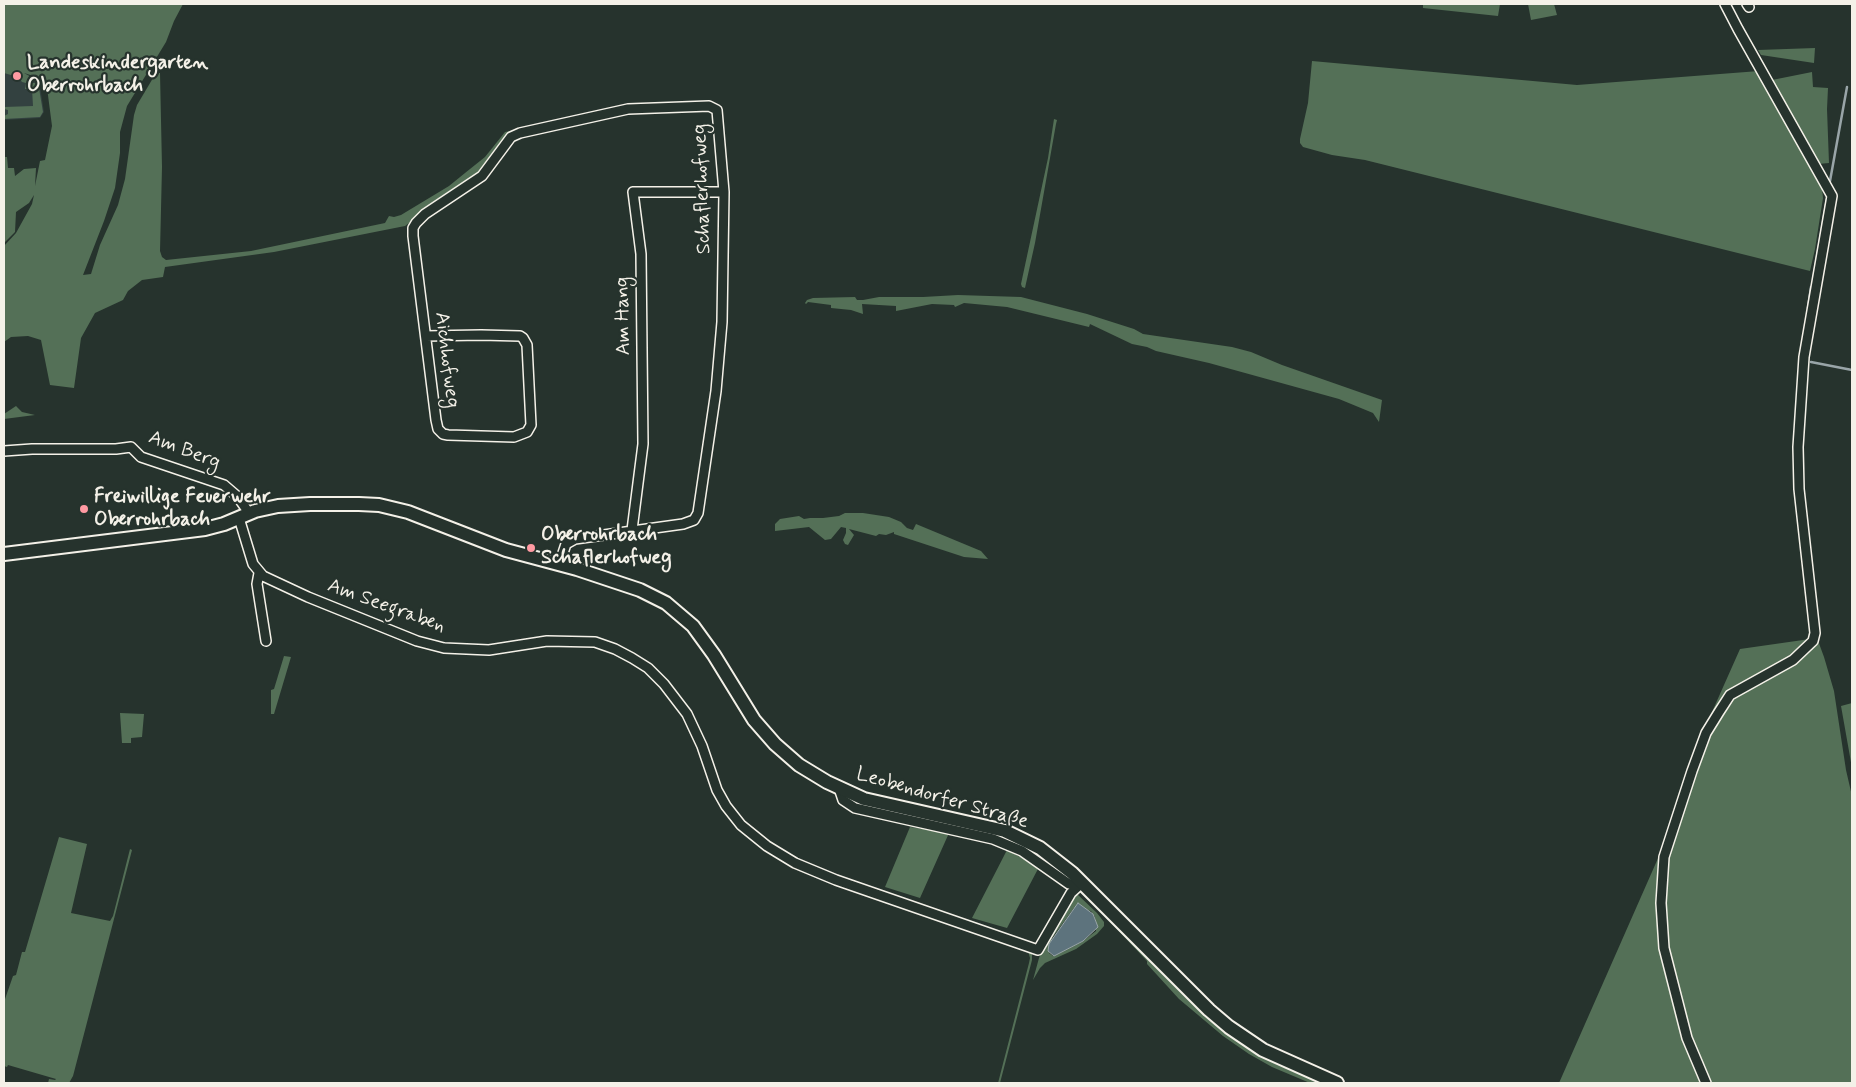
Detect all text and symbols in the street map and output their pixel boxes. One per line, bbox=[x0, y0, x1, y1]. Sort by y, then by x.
place label: Landeskindergarten Oberrohrbach bbox=[27, 52, 208, 99]
marker: Landeskindergarten Oberrohrbach bbox=[11, 70, 23, 82]
street label: Schaflerhofweg bbox=[689, 123, 717, 255]
street label: Am Hang bbox=[611, 276, 637, 356]
street label: Aichhofweg bbox=[428, 311, 464, 409]
street label: Am Berg bbox=[145, 426, 223, 476]
place label: Freiwillige Feuerwehr Oberrohrbach bbox=[94, 486, 271, 533]
marker: Freiwillige Feuerwehr Oberrohrbach bbox=[78, 503, 90, 515]
place label: Oberrohrbach Schaflerhofweg bbox=[541, 524, 671, 571]
marker: Oberrohrbach Schaflerhofweg bbox=[525, 542, 537, 554]
street label: Am Seegraben bbox=[324, 575, 448, 639]
street label: Leobendorfer Straße bbox=[853, 763, 1031, 835]

